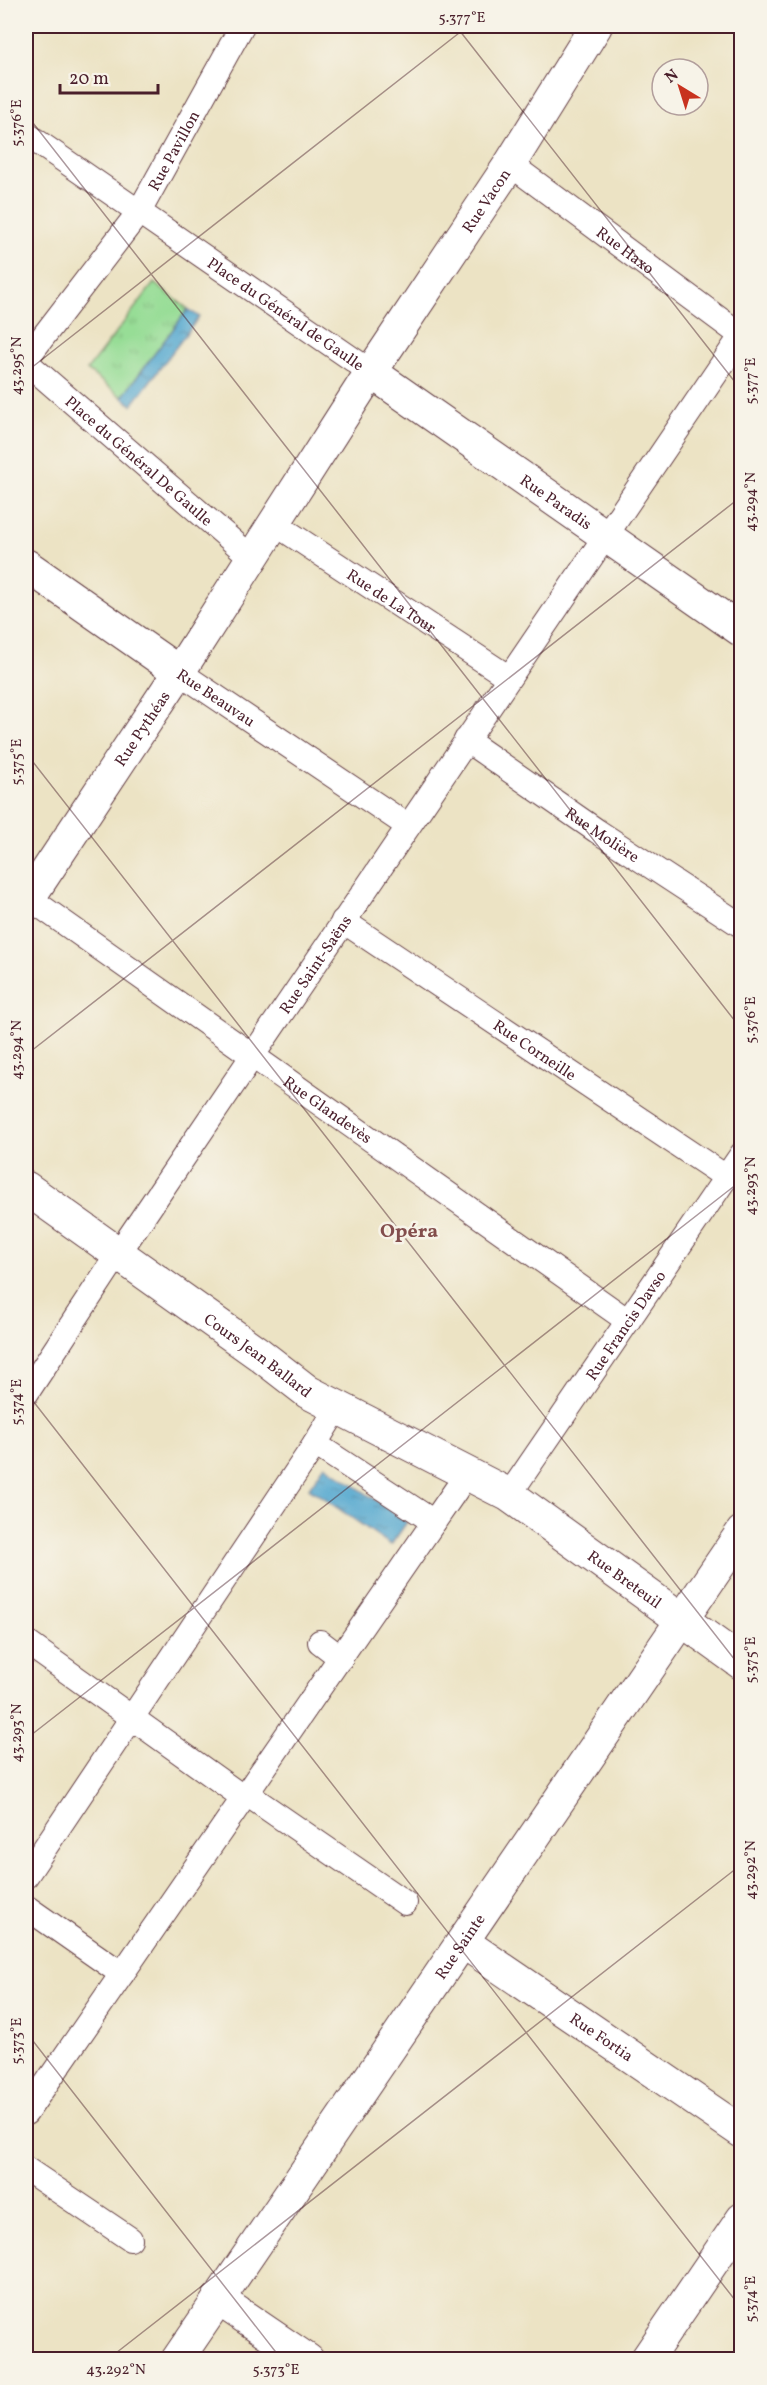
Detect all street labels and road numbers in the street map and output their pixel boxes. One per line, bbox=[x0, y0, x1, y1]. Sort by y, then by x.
street label: Rue Pavillon bbox=[144, 107, 206, 195]
street label: Rue Vacon bbox=[458, 165, 517, 238]
street label: Rue Haxo bbox=[591, 223, 658, 280]
street label: Place du Général de Gaulle bbox=[202, 253, 368, 377]
street label: Place du Général De Gaulle bbox=[59, 392, 217, 532]
street label: Rue Paradis bbox=[515, 470, 596, 536]
street label: Rue de La Tour bbox=[342, 565, 440, 640]
street label: Rue Beauvau bbox=[172, 664, 259, 733]
street label: Rue Pythéas bbox=[110, 687, 177, 771]
street label: Rue Molière bbox=[560, 803, 643, 869]
street label: Rue Saint-Saëns bbox=[275, 911, 358, 1019]
street label: Rue Corneille bbox=[488, 1015, 580, 1087]
street label: Rue Glandevès bbox=[278, 1072, 376, 1150]
street label: Rue Francis Davso bbox=[582, 1267, 672, 1385]
street label: Cours Jean Ballard bbox=[199, 1309, 316, 1404]
street label: Rue Breteuil bbox=[582, 1546, 666, 1615]
street label: Rue Sainte bbox=[431, 1910, 491, 1984]
street label: Rue Fortia bbox=[565, 2009, 637, 2068]

